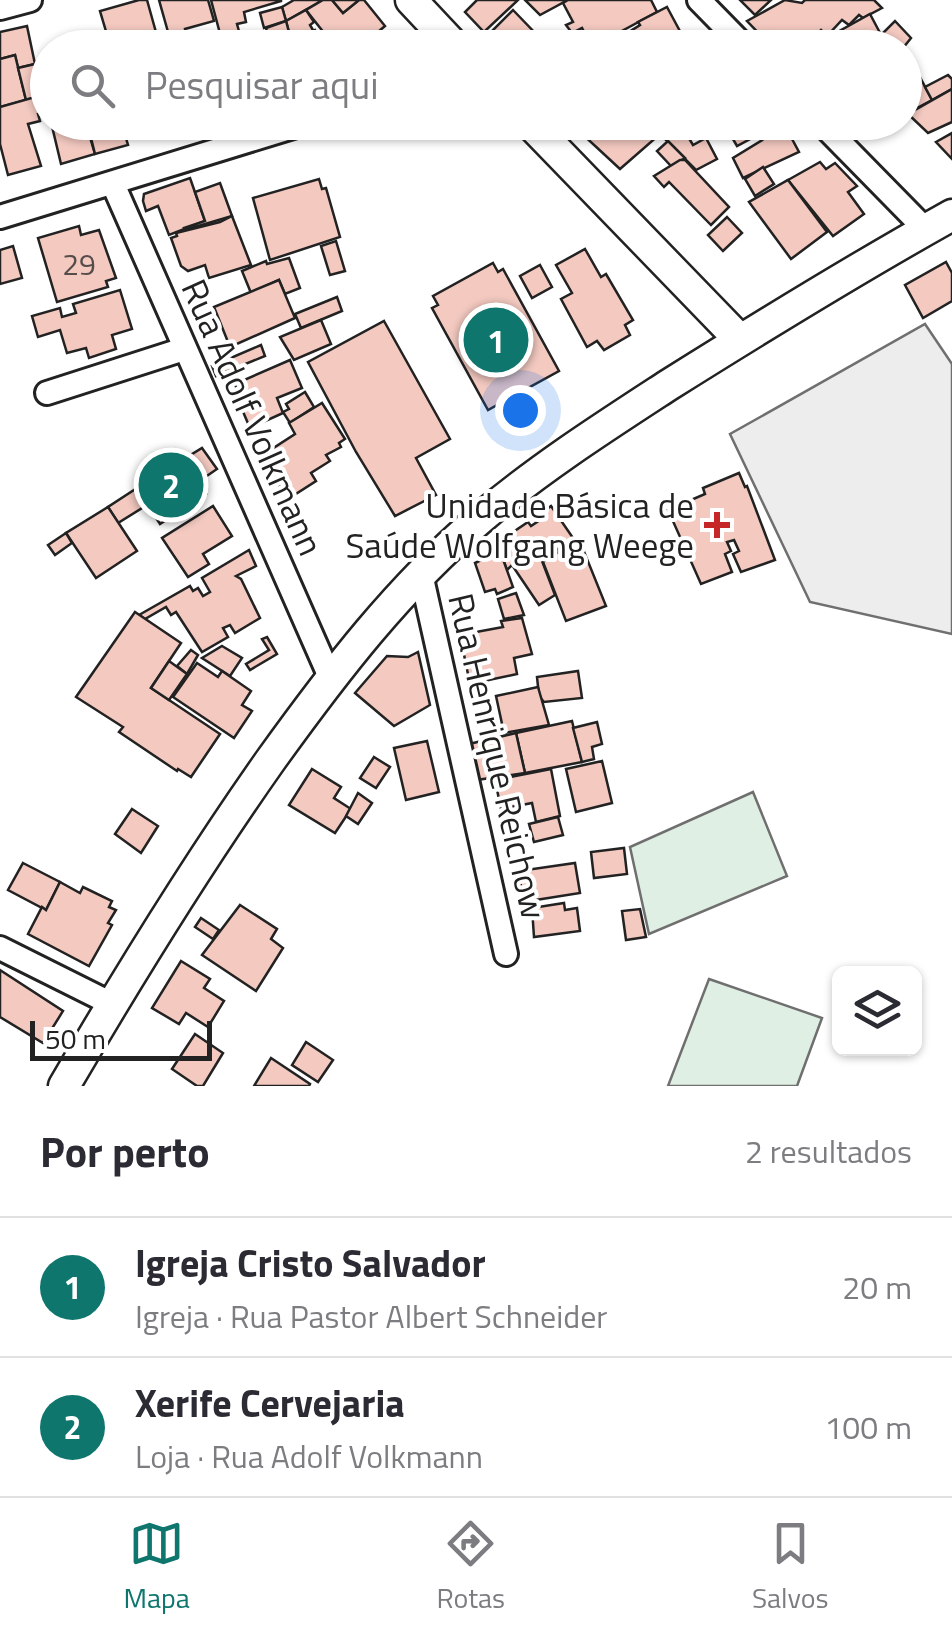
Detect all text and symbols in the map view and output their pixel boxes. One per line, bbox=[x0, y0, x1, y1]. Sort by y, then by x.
search box bbox=[30, 30, 922, 140]
text: Pesquisar aqui bbox=[145, 56, 378, 114]
icon: search bbox=[65, 58, 120, 113]
house number: 29 bbox=[62, 241, 96, 287]
street label: Rua Adolf Volkmann bbox=[168, 270, 338, 564]
pin: 1 bbox=[464, 302, 528, 378]
your location bbox=[495, 385, 546, 436]
pin: 2 bbox=[138, 448, 204, 522]
place label: Unidade Básica de Saúde Wolfgang Weege bbox=[345, 478, 694, 572]
marker: Unidade Básica de Saúde Wolfgang Weege bbox=[704, 512, 730, 538]
street label: Rua Henrique Reichow bbox=[434, 588, 562, 924]
map controls bbox=[832, 966, 922, 1056]
button: layers bbox=[832, 966, 922, 1056]
scale bar bbox=[30, 1016, 212, 1060]
text: 50 m bbox=[45, 1017, 106, 1060]
text: Por perto bbox=[40, 1119, 209, 1183]
text: 2 resultados bbox=[745, 1127, 912, 1175]
text: Igreja Cristo Salvador bbox=[135, 1234, 486, 1292]
text: 1 bbox=[64, 1263, 81, 1311]
text: 20 m bbox=[842, 1263, 912, 1311]
text: Igreja · Rua Pastor Albert Schneider bbox=[135, 1292, 607, 1340]
text: Xerife Cervejaria bbox=[135, 1374, 405, 1432]
text: 2 bbox=[64, 1403, 81, 1451]
text: 100 m bbox=[824, 1403, 912, 1451]
text: Loja · Rua Adolf Volkmann bbox=[135, 1432, 483, 1480]
tab: Mapa bbox=[123, 1516, 190, 1619]
tab: Rotas bbox=[437, 1516, 505, 1619]
tab: Salvos bbox=[752, 1516, 829, 1619]

